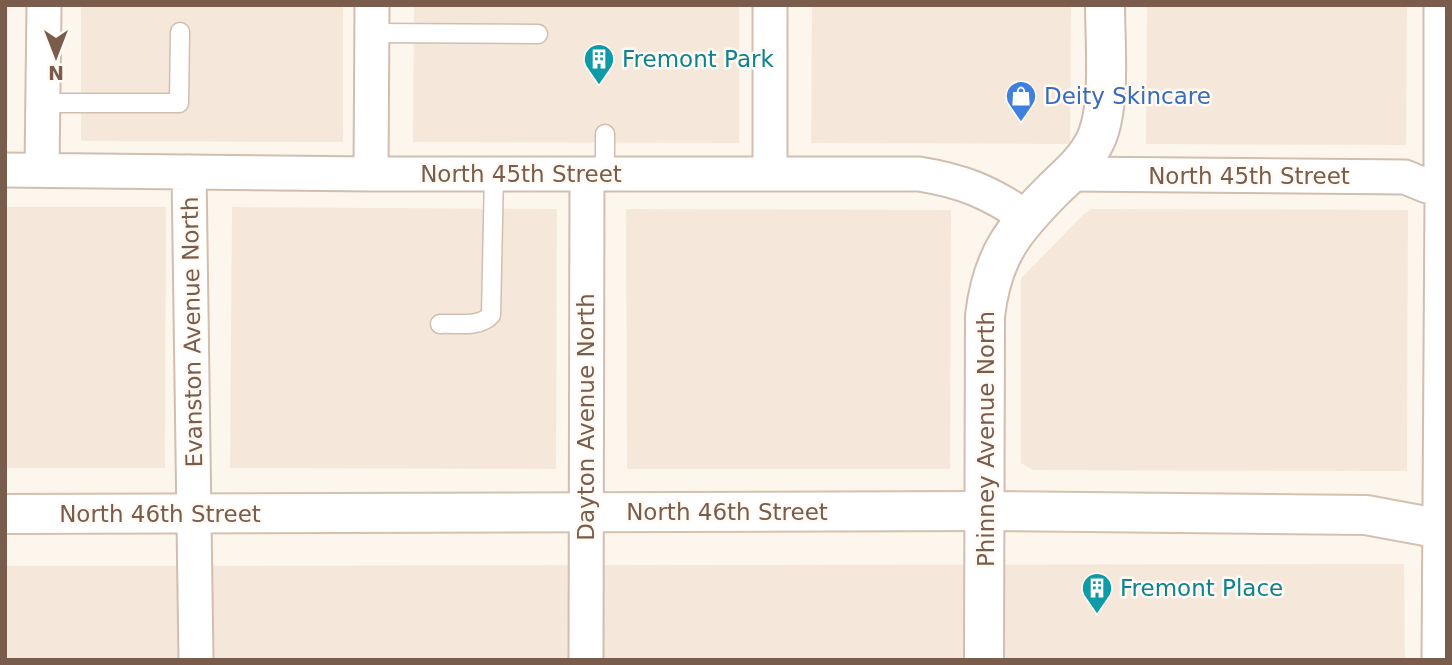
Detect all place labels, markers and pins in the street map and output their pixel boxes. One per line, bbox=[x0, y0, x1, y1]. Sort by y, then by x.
building icon: Fremont Park bbox=[582, 42, 616, 86]
place label: Fremont Park bbox=[622, 46, 774, 72]
shop icon: Deity Skincare bbox=[1004, 79, 1038, 123]
place label: Deity Skincare bbox=[1044, 83, 1211, 109]
building icon: Fremont Place bbox=[1080, 571, 1114, 615]
place label: Fremont Place bbox=[1120, 575, 1283, 601]

